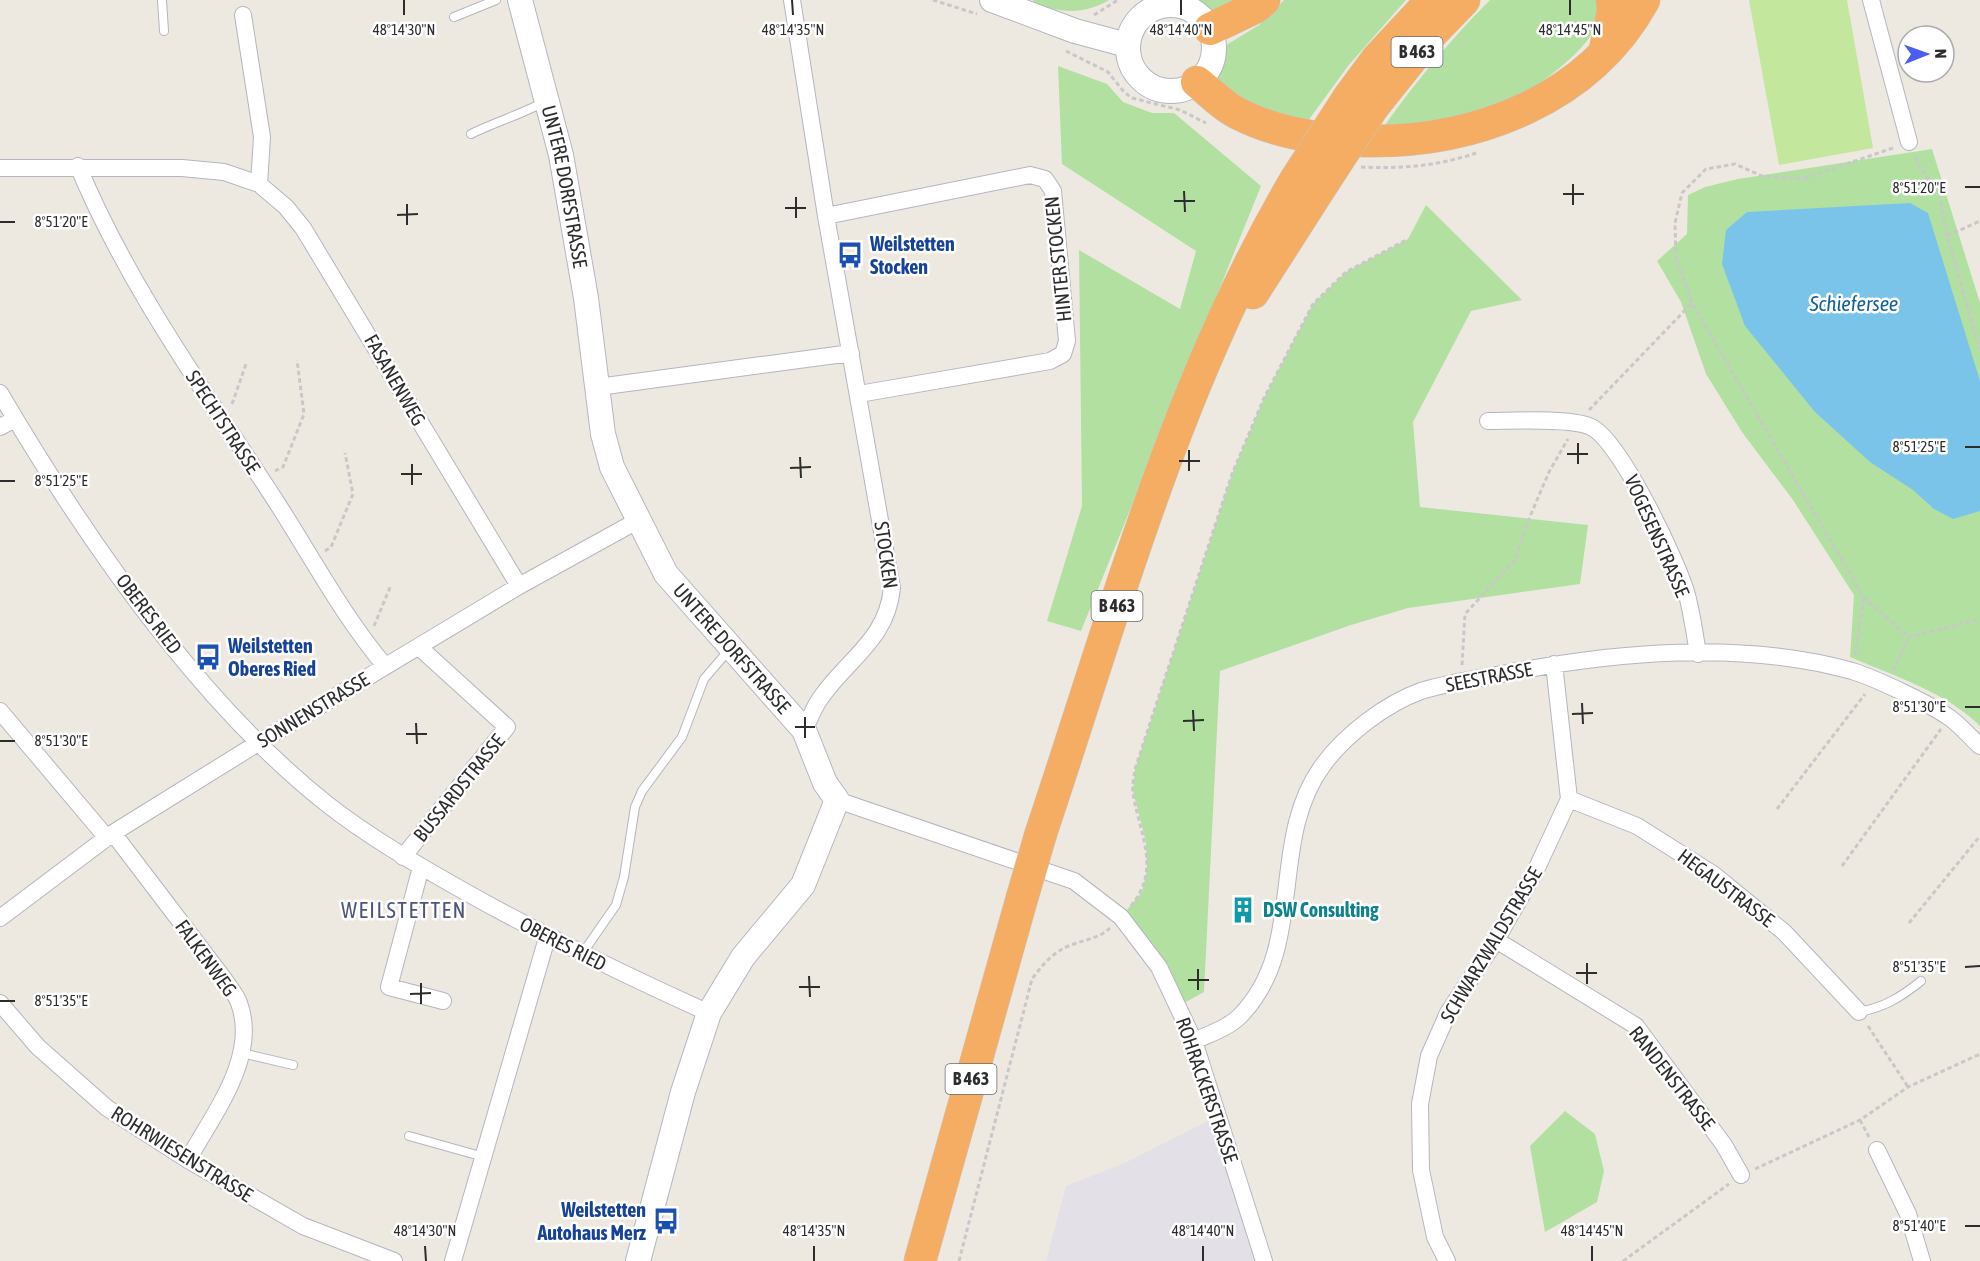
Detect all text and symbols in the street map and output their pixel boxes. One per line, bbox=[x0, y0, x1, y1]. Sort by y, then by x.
text: 48°14'30"N bbox=[373, 21, 435, 38]
text: 48°14'35"N bbox=[762, 21, 824, 38]
text: 48°14'40"N bbox=[1150, 21, 1212, 38]
text: 48°14'45"N bbox=[1539, 21, 1601, 38]
north arrow bbox=[1896, 24, 1956, 84]
road number: B 463 bbox=[1392, 37, 1442, 67]
text: N bbox=[1932, 49, 1950, 59]
street label: UNTERE DORFSTRASSE bbox=[537, 103, 593, 270]
text: 8°51'20"E bbox=[1892, 179, 1946, 196]
street label: HINTER STOCKEN bbox=[1039, 195, 1076, 323]
text: 8°51'20"E bbox=[34, 213, 88, 230]
place label: Weilstetten Stocken bbox=[869, 232, 955, 278]
bus stop icon: Weilstetten Stocken bbox=[835, 240, 865, 270]
water label: Schiefersee bbox=[1809, 291, 1898, 315]
street label: FASANENWEG bbox=[360, 330, 431, 429]
street label: SPECHTSTRASSE bbox=[182, 366, 266, 478]
text: 8°51'25"E bbox=[1892, 438, 1946, 455]
street label: VOGESENSTRASSE bbox=[1620, 471, 1695, 601]
text: 8°51'25"E bbox=[34, 472, 88, 489]
street label: STOCKEN bbox=[870, 520, 903, 590]
street label: OBERES RIED bbox=[112, 569, 187, 658]
street label: UNTERE DORFSTRASSE bbox=[669, 579, 796, 718]
road number: B 463 bbox=[1092, 591, 1142, 621]
place label: Weilstetten Oberes Ried bbox=[227, 634, 316, 680]
bus stop icon: Weilstetten Oberes Ried bbox=[193, 642, 223, 672]
street label: SEESTRASSE bbox=[1444, 657, 1535, 696]
street label: SONNENSTRASSE bbox=[253, 667, 373, 752]
text: 8°51'30"E bbox=[1892, 698, 1946, 715]
street label: BUSSARDSTRASSE bbox=[408, 729, 509, 846]
text: 8°51'30"E bbox=[34, 732, 88, 749]
street label: HEGAUSTRASSE bbox=[1674, 844, 1779, 932]
street label: SCHWARZWALDSTRASSE bbox=[1435, 863, 1546, 1027]
building icon: DSW Consulting bbox=[1228, 895, 1258, 925]
district label: WEILSTETTEN bbox=[341, 897, 467, 923]
place label: DSW Consulting bbox=[1263, 898, 1379, 921]
street label: OBERES RIED bbox=[516, 912, 610, 975]
street label: FALKENWEG bbox=[171, 915, 242, 1000]
text: 8°51'35"E bbox=[1892, 958, 1946, 975]
text: 8°51'35"E bbox=[34, 992, 88, 1009]
street label: ROHRACKERSTRASSE bbox=[1172, 1014, 1243, 1166]
street label: RANDENSTRASSE bbox=[1625, 1021, 1720, 1135]
road number: B 463 bbox=[946, 1064, 996, 1094]
street label: ROHRWIESENSTRASSE bbox=[107, 1101, 257, 1207]
place label: Weilstetten Autohaus Merz bbox=[537, 1198, 647, 1244]
bus stop icon: Weilstetten Autohaus Merz bbox=[651, 1206, 681, 1236]
text: 8°51'40"E bbox=[1892, 1217, 1946, 1234]
text: 48°14'30"N bbox=[394, 1222, 456, 1239]
text: 48°14'35"N bbox=[783, 1222, 845, 1239]
text: 48°14'40"N bbox=[1172, 1222, 1234, 1239]
text: 48°14'45"N bbox=[1561, 1222, 1623, 1239]

